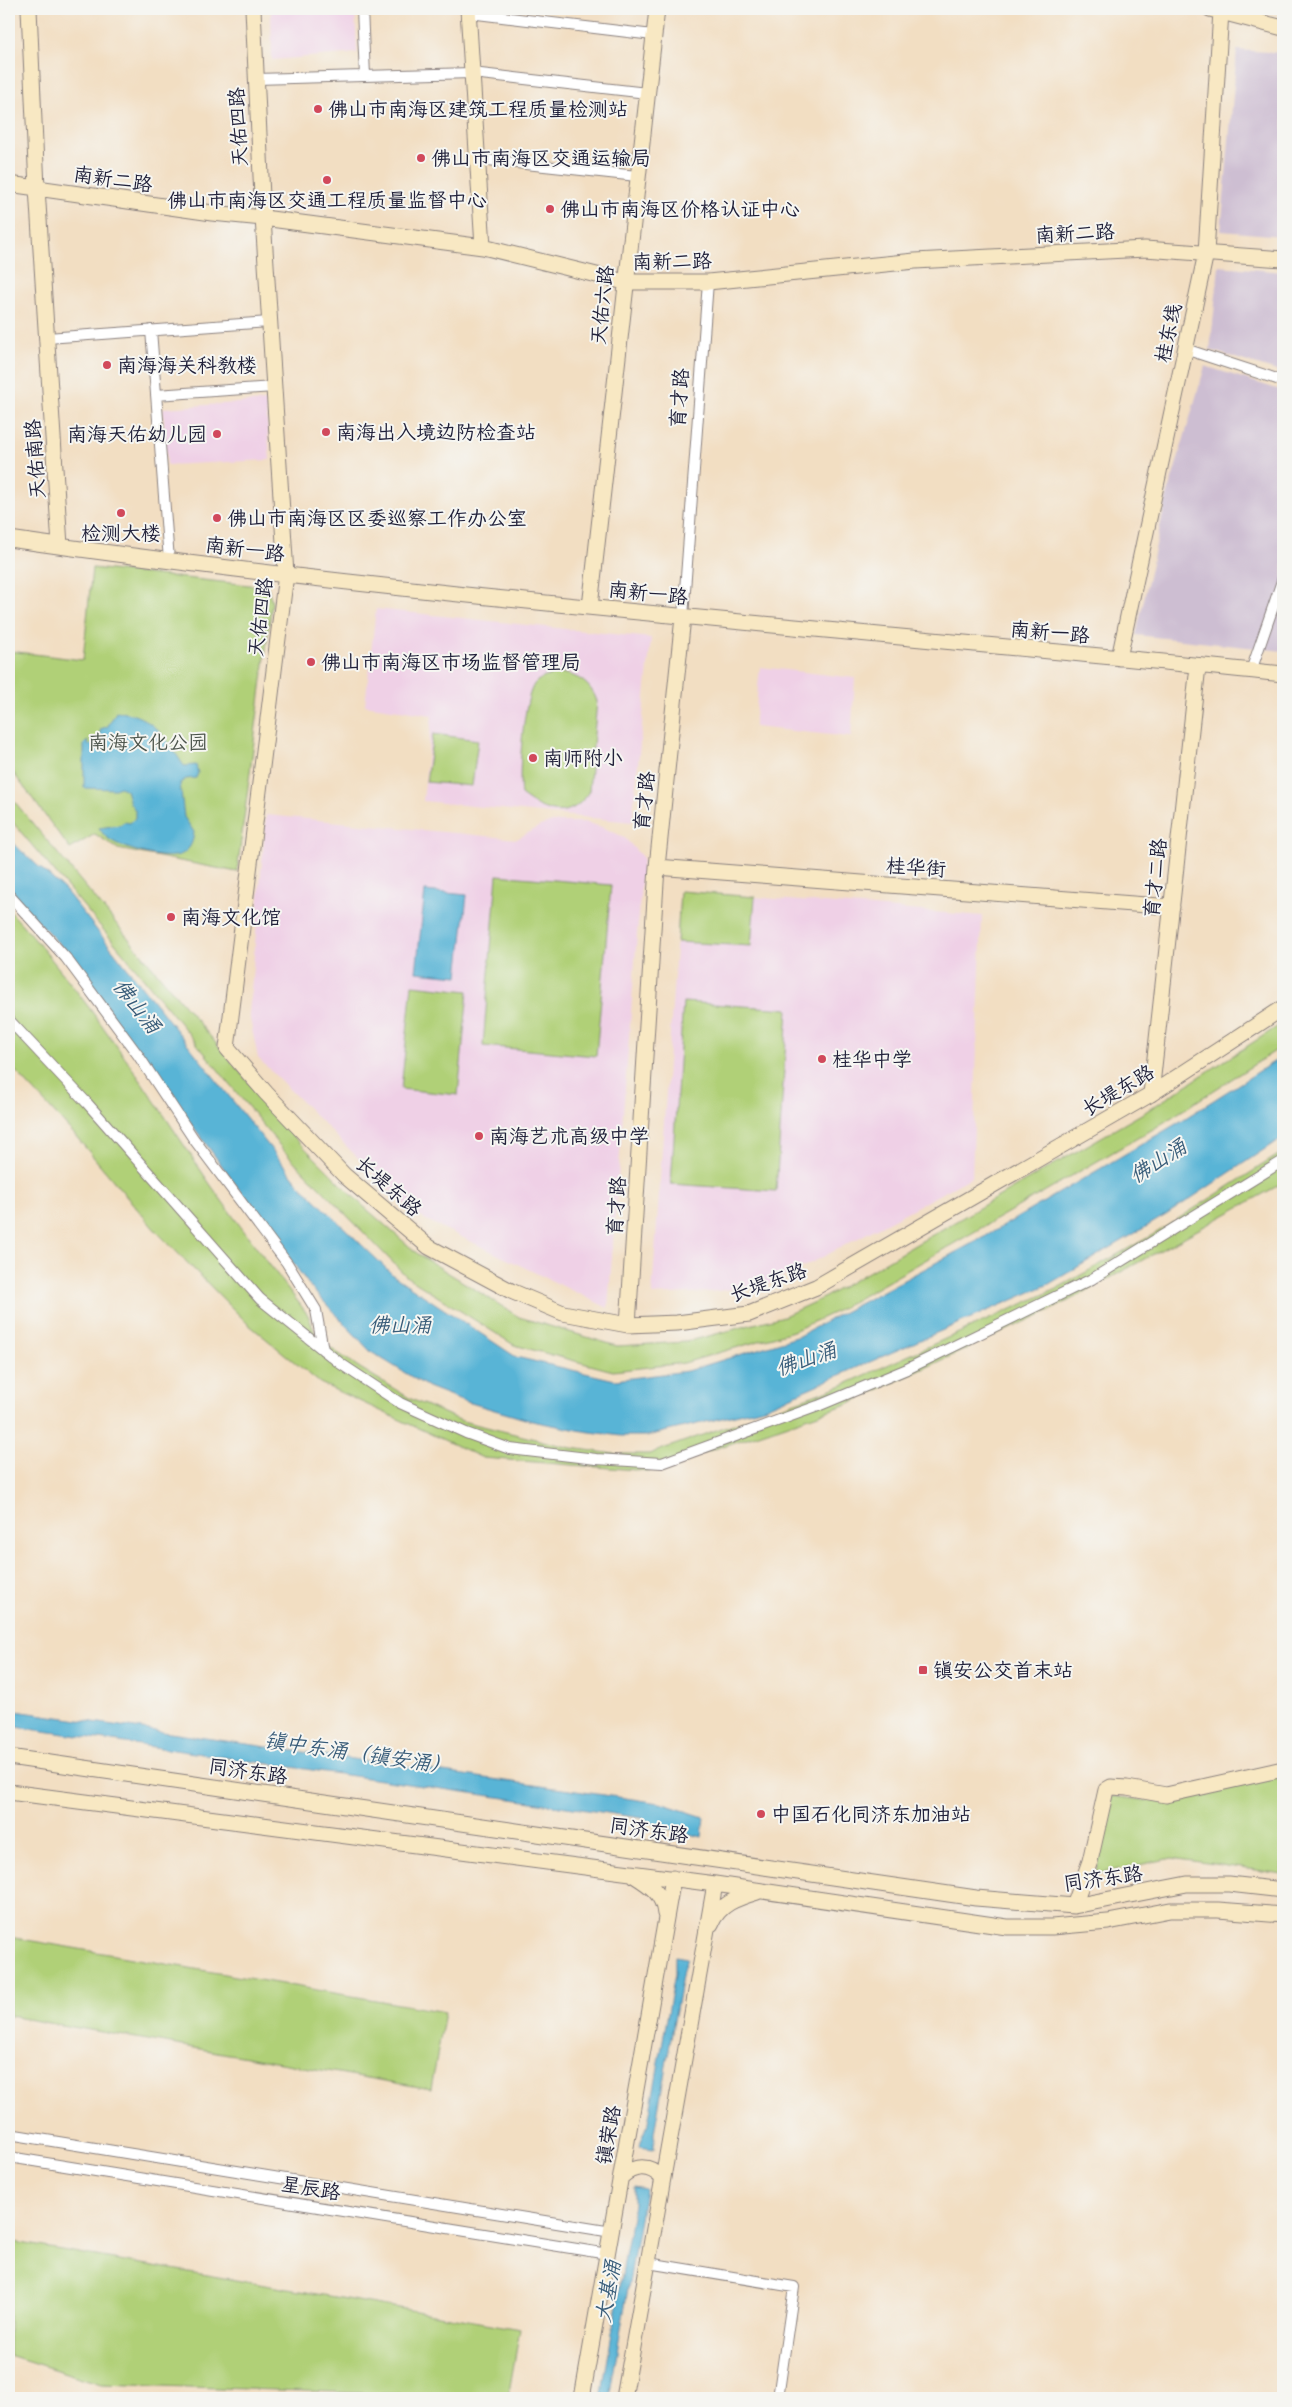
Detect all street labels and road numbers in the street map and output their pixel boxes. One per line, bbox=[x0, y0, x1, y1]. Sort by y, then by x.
street label: 天佑四路 bbox=[224, 85, 253, 168]
street label: 南新二路 bbox=[72, 162, 155, 198]
street label: 南新二路 bbox=[1034, 219, 1117, 248]
street label: 南新二路 bbox=[632, 248, 713, 275]
street label: 天佑六路 bbox=[586, 263, 619, 346]
street label: 桂东线 bbox=[1150, 301, 1187, 365]
street label: 育才路 bbox=[665, 366, 694, 429]
street label: 天佑南路 bbox=[20, 417, 51, 500]
street label: 南新一路 bbox=[204, 532, 287, 567]
street label: 天佑四路 bbox=[243, 575, 278, 658]
street label: 南新一路 bbox=[607, 577, 690, 610]
street label: 南新一路 bbox=[1009, 617, 1092, 649]
street label: 育才路 bbox=[629, 769, 660, 832]
street label: 育才二路 bbox=[1139, 836, 1172, 919]
street label: 桂华街 bbox=[885, 853, 947, 882]
street label: 长堤东路 bbox=[1078, 1059, 1160, 1122]
street label: 长堤东路 bbox=[350, 1151, 428, 1223]
street label: 育才路 bbox=[602, 1174, 631, 1237]
street label: 长堤东路 bbox=[726, 1257, 811, 1307]
street label: 同济东路 bbox=[207, 1754, 290, 1790]
street label: 同济东路 bbox=[608, 1813, 691, 1849]
street label: 同济东路 bbox=[1062, 1860, 1145, 1896]
street label: 镇荣路 bbox=[591, 2102, 626, 2167]
street label: 星辰路 bbox=[279, 2171, 343, 2206]

